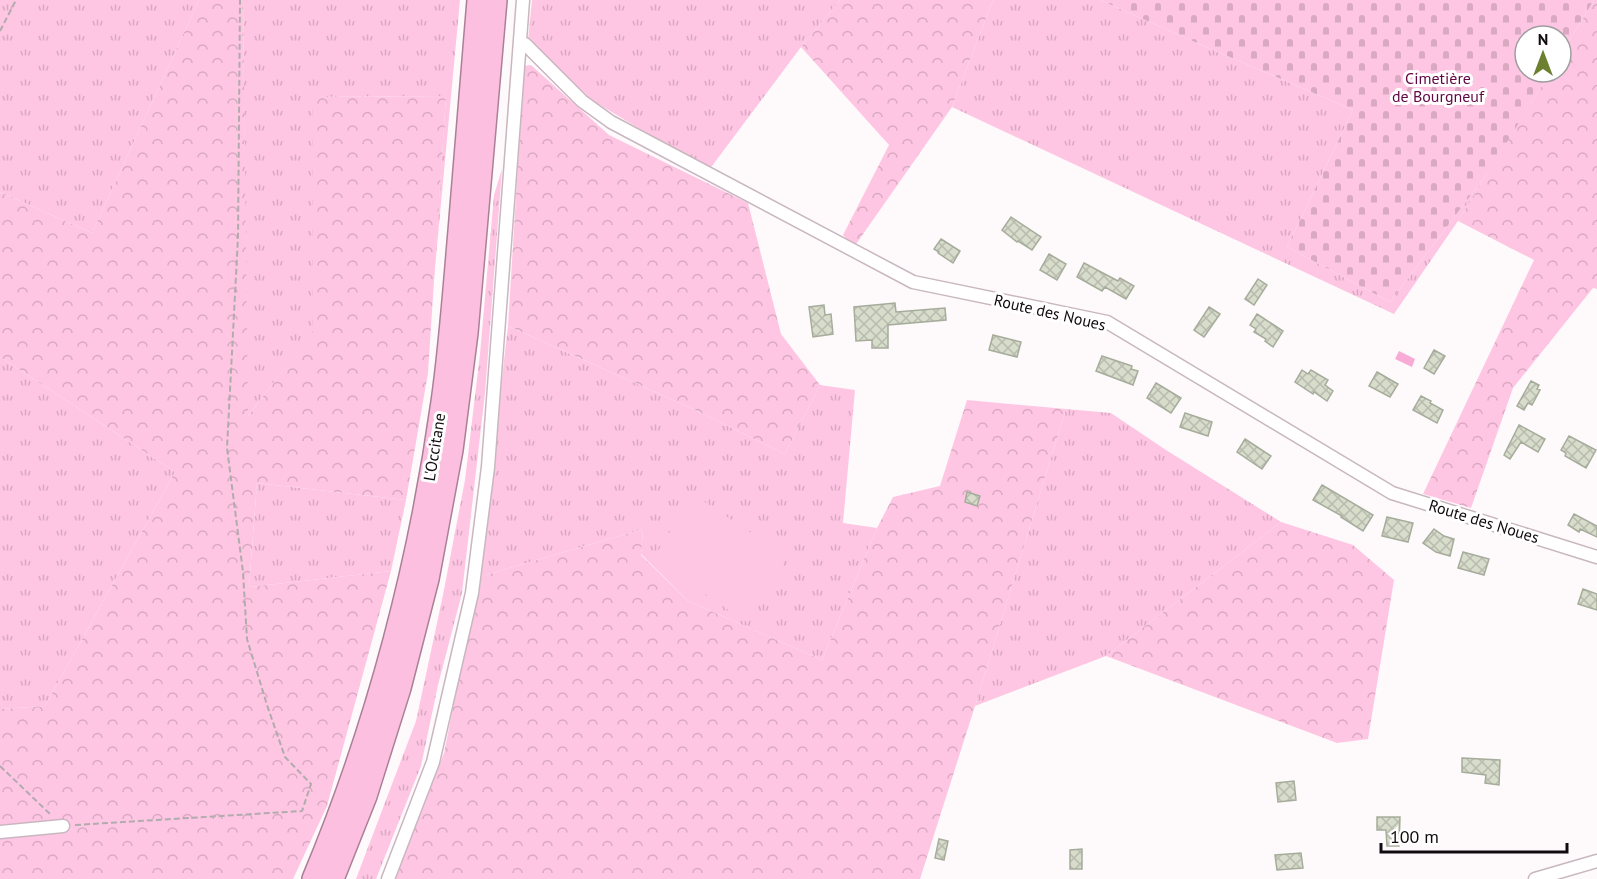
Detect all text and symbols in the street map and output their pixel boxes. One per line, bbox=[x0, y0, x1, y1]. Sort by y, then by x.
north arrow bbox=[1513, 24, 1573, 84]
text: N bbox=[1538, 29, 1548, 49]
park label: Cimetière de Bourgneuf bbox=[1392, 68, 1485, 106]
street label: Route des Noues bbox=[992, 289, 1108, 335]
street label: L'Occitane bbox=[419, 412, 449, 482]
street label: Route des Noues bbox=[1426, 495, 1542, 547]
scale bar bbox=[1381, 816, 1567, 854]
text: 100 m bbox=[1390, 825, 1439, 848]

